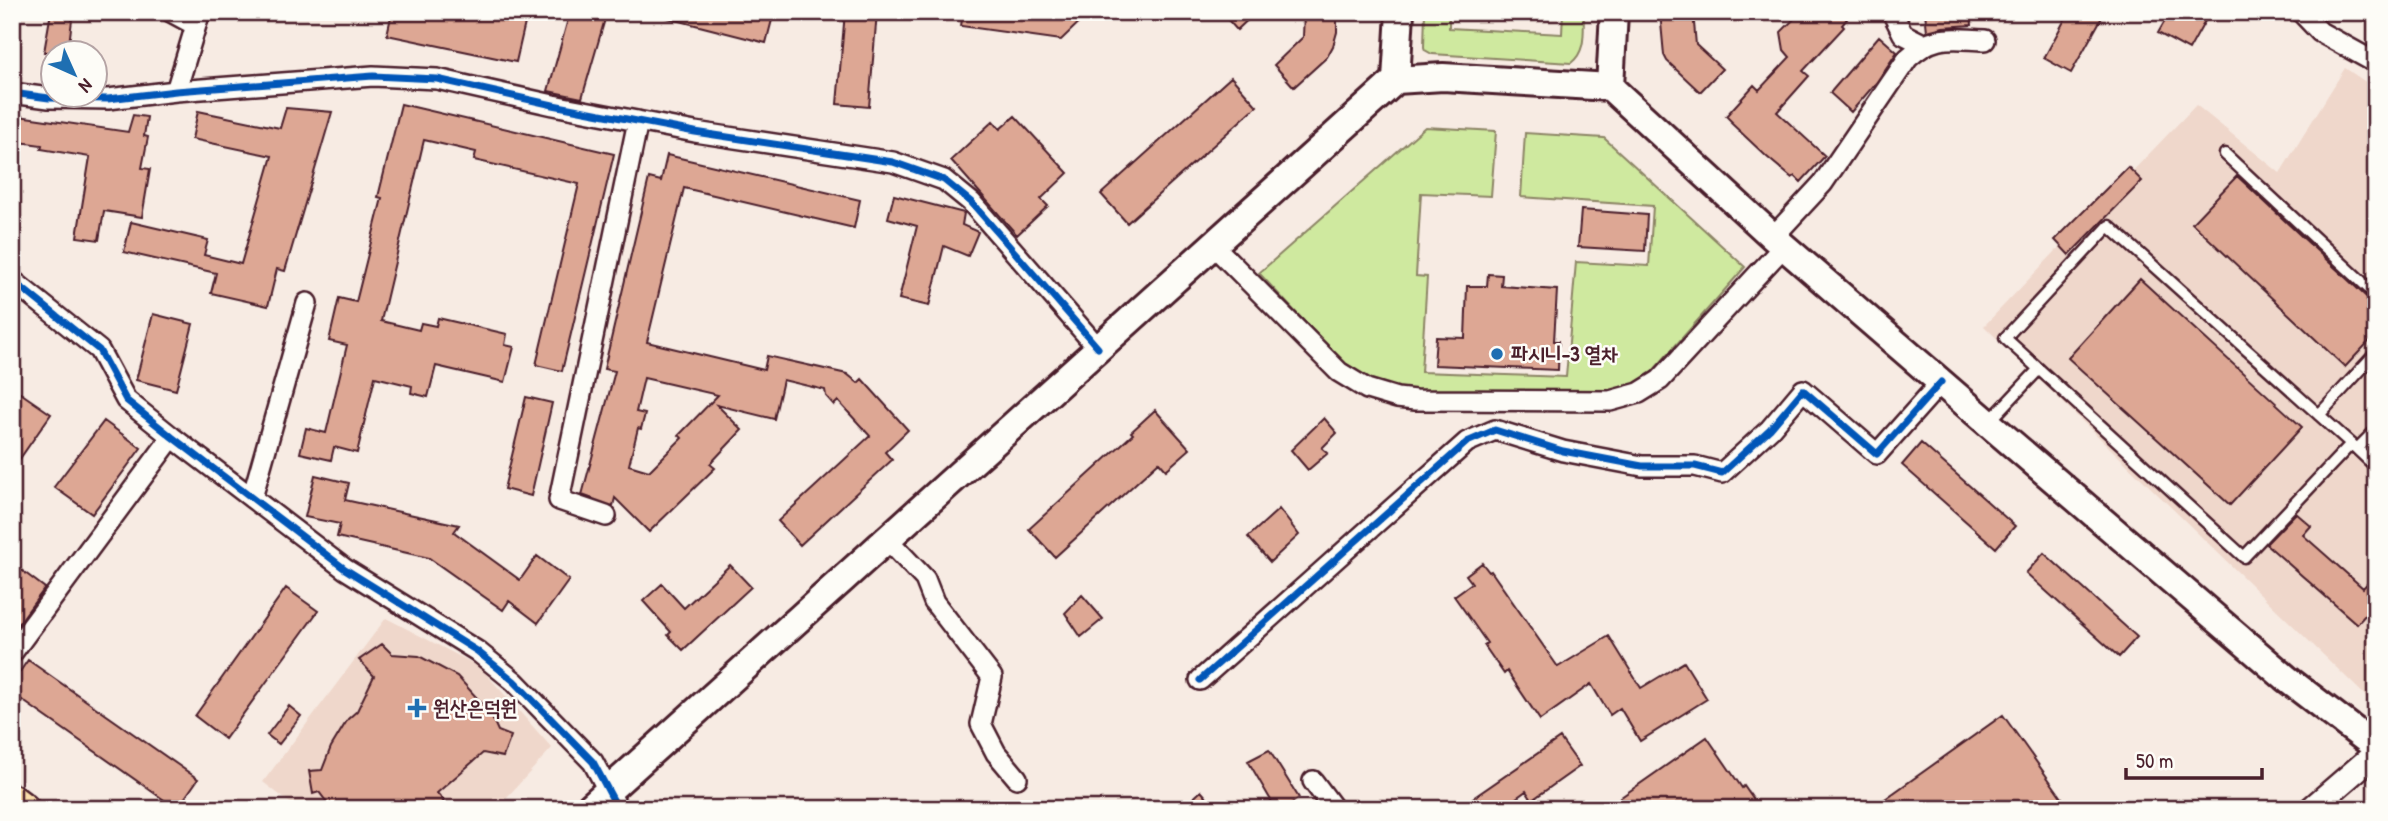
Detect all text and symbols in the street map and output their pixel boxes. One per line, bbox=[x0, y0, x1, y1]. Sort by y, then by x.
north arrow bbox=[38, 38, 108, 108]
text: N bbox=[73, 73, 99, 99]
place label: 파시니-3 열차 bbox=[1511, 339, 1618, 368]
marker: 파시니-3 열차 bbox=[1489, 346, 1505, 362]
place label: 원산은덕원 bbox=[433, 693, 518, 722]
marker: 원산은덕원 bbox=[407, 698, 427, 718]
scale bar bbox=[2126, 737, 2262, 781]
text: 50 m bbox=[2136, 746, 2173, 775]

